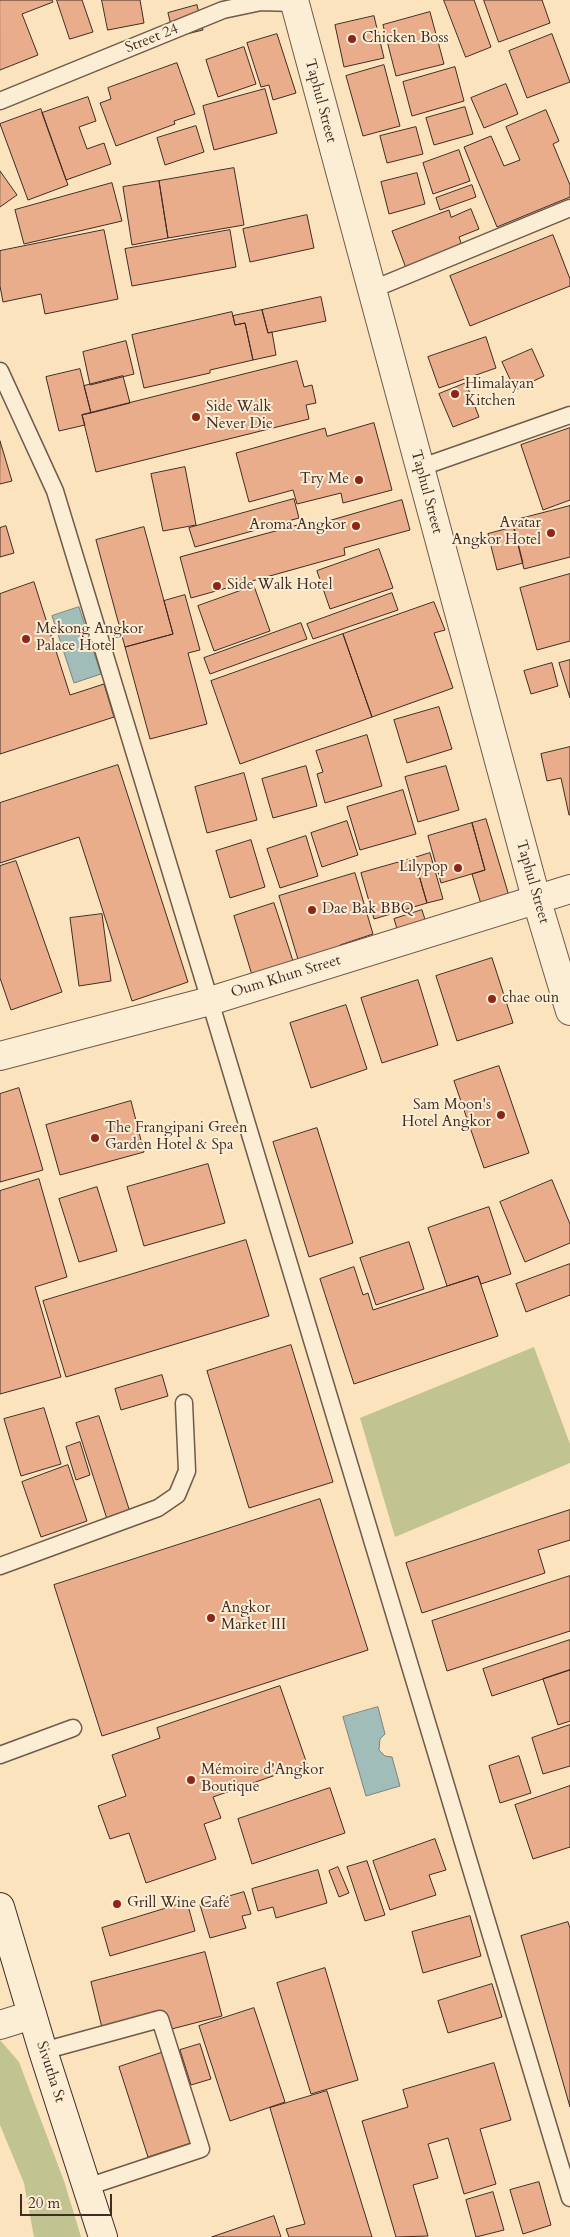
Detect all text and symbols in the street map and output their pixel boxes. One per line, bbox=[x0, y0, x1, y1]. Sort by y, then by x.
street label: Street 24 bbox=[123, 20, 181, 58]
place label: Chicken Boss bbox=[362, 30, 448, 48]
marker: Chicken Boss bbox=[346, 33, 358, 45]
street label: Taphul Street bbox=[300, 57, 340, 145]
place label: Himalayan Kitchen bbox=[465, 376, 534, 411]
marker: Himalayan Kitchen bbox=[449, 388, 461, 400]
place label: Side Walk Never Die bbox=[206, 399, 273, 434]
marker: Side Walk Never Die bbox=[190, 411, 202, 423]
street label: Taphul Street bbox=[406, 448, 446, 536]
place label: Try Me bbox=[300, 471, 349, 489]
marker: Try Me bbox=[353, 474, 365, 486]
place label: Avatar Angkor Hotel bbox=[452, 515, 541, 550]
place label: Aroma Angkor bbox=[249, 517, 346, 535]
marker: Aroma Angkor bbox=[350, 520, 362, 532]
marker: Avatar Angkor Hotel bbox=[545, 527, 557, 539]
place label: Side Walk Hotel bbox=[227, 577, 332, 595]
marker: Side Walk Hotel bbox=[211, 580, 223, 592]
place label: Mekong Angkor Palace Hotel bbox=[36, 621, 143, 656]
marker: Mekong Angkor Palace Hotel bbox=[20, 633, 32, 645]
street label: Taphul Street bbox=[512, 838, 552, 926]
place label: Lilypop bbox=[399, 859, 448, 877]
marker: Lilypop bbox=[452, 862, 464, 874]
place label: Dae Bak BBQ bbox=[322, 901, 414, 919]
marker: Dae Bak BBQ bbox=[306, 904, 318, 916]
street label: Oum Khun Street bbox=[229, 952, 343, 1002]
place label: chae oun bbox=[502, 990, 559, 1008]
marker: chae oun bbox=[486, 993, 498, 1005]
place label: Sam Moon's Hotel Angkor bbox=[402, 1097, 491, 1132]
marker: Sam Moon's Hotel Angkor bbox=[495, 1109, 507, 1121]
place label: The Frangipani Green Garden Hotel & Spa bbox=[105, 1120, 247, 1155]
marker: The Frangipani Green Garden Hotel & Spa bbox=[89, 1132, 101, 1144]
place label: Angkor Market III bbox=[221, 1600, 286, 1635]
marker: Angkor Market III bbox=[205, 1612, 217, 1624]
place label: Mémoire d'Angkor Boutique bbox=[201, 1762, 324, 1797]
marker: Mémoire d'Angkor Boutique bbox=[185, 1774, 197, 1786]
place label: Grill Wine Café bbox=[127, 1895, 230, 1913]
marker: Grill Wine Café bbox=[111, 1898, 123, 1910]
street label: Sivutha St bbox=[32, 2039, 68, 2105]
scale bar bbox=[22, 2184, 115, 2216]
text: 20 m bbox=[28, 2193, 60, 2213]

